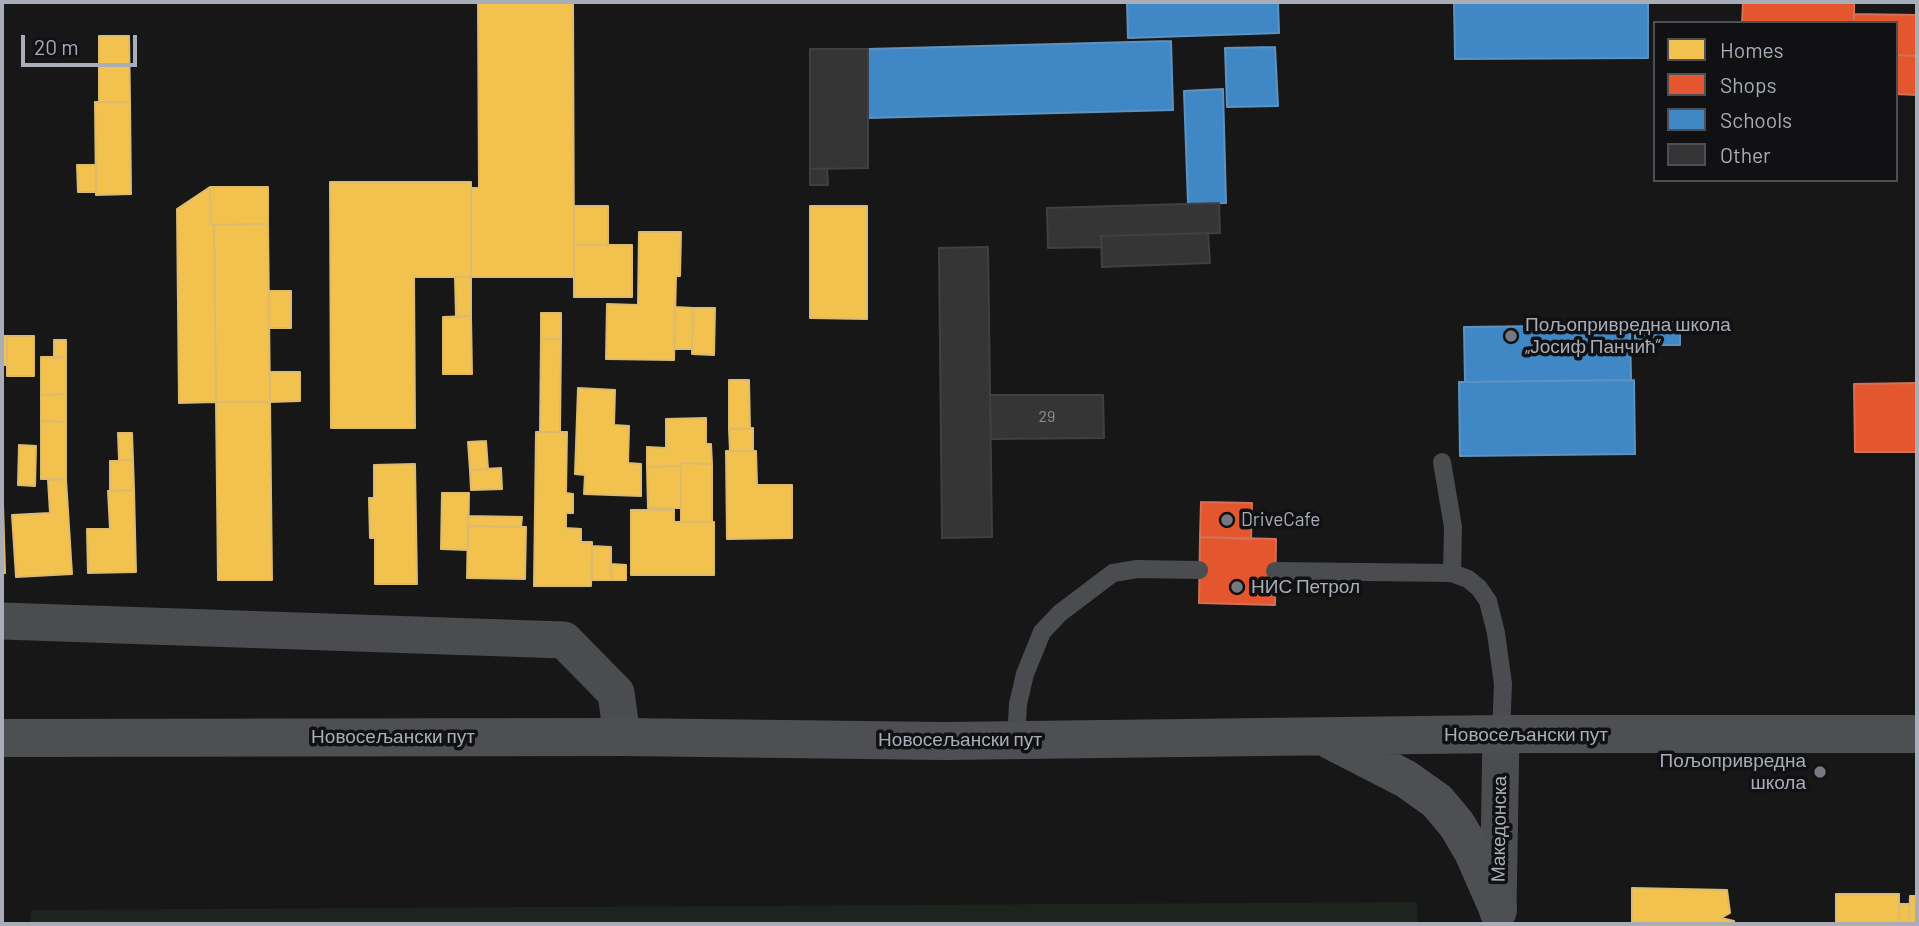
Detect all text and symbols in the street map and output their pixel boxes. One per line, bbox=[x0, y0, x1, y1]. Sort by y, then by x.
scale bar bbox=[24, 21, 140, 65]
legend bbox=[1653, 21, 1898, 182]
text: 20 m bbox=[34, 34, 79, 59]
text: Homes bbox=[1720, 37, 1784, 62]
text: Shops bbox=[1720, 72, 1777, 97]
text: Schools bbox=[1720, 107, 1792, 132]
text: Other bbox=[1720, 142, 1771, 167]
place label: Пољопривредна школа „Јосиф Панчић” bbox=[1525, 314, 1731, 358]
marker: Пољопривредна школа „Јосиф Панчић” bbox=[1503, 328, 1519, 344]
house number: 29 bbox=[1039, 407, 1055, 427]
place label: DriveCafe bbox=[1241, 509, 1320, 531]
marker: DriveCafe bbox=[1219, 512, 1235, 528]
place label: НИС Петрол bbox=[1251, 576, 1360, 598]
marker: НИС Петрол bbox=[1229, 579, 1245, 595]
street label: Новосељански пут bbox=[1444, 724, 1608, 746]
street label: Новосељански пут bbox=[311, 726, 475, 748]
street label: Новосељански пут bbox=[878, 729, 1042, 751]
place label: Пољопривредна школа bbox=[1660, 750, 1806, 794]
marker: Пољопривредна школа bbox=[1812, 764, 1828, 780]
street label: Македонска bbox=[1487, 776, 1511, 882]

